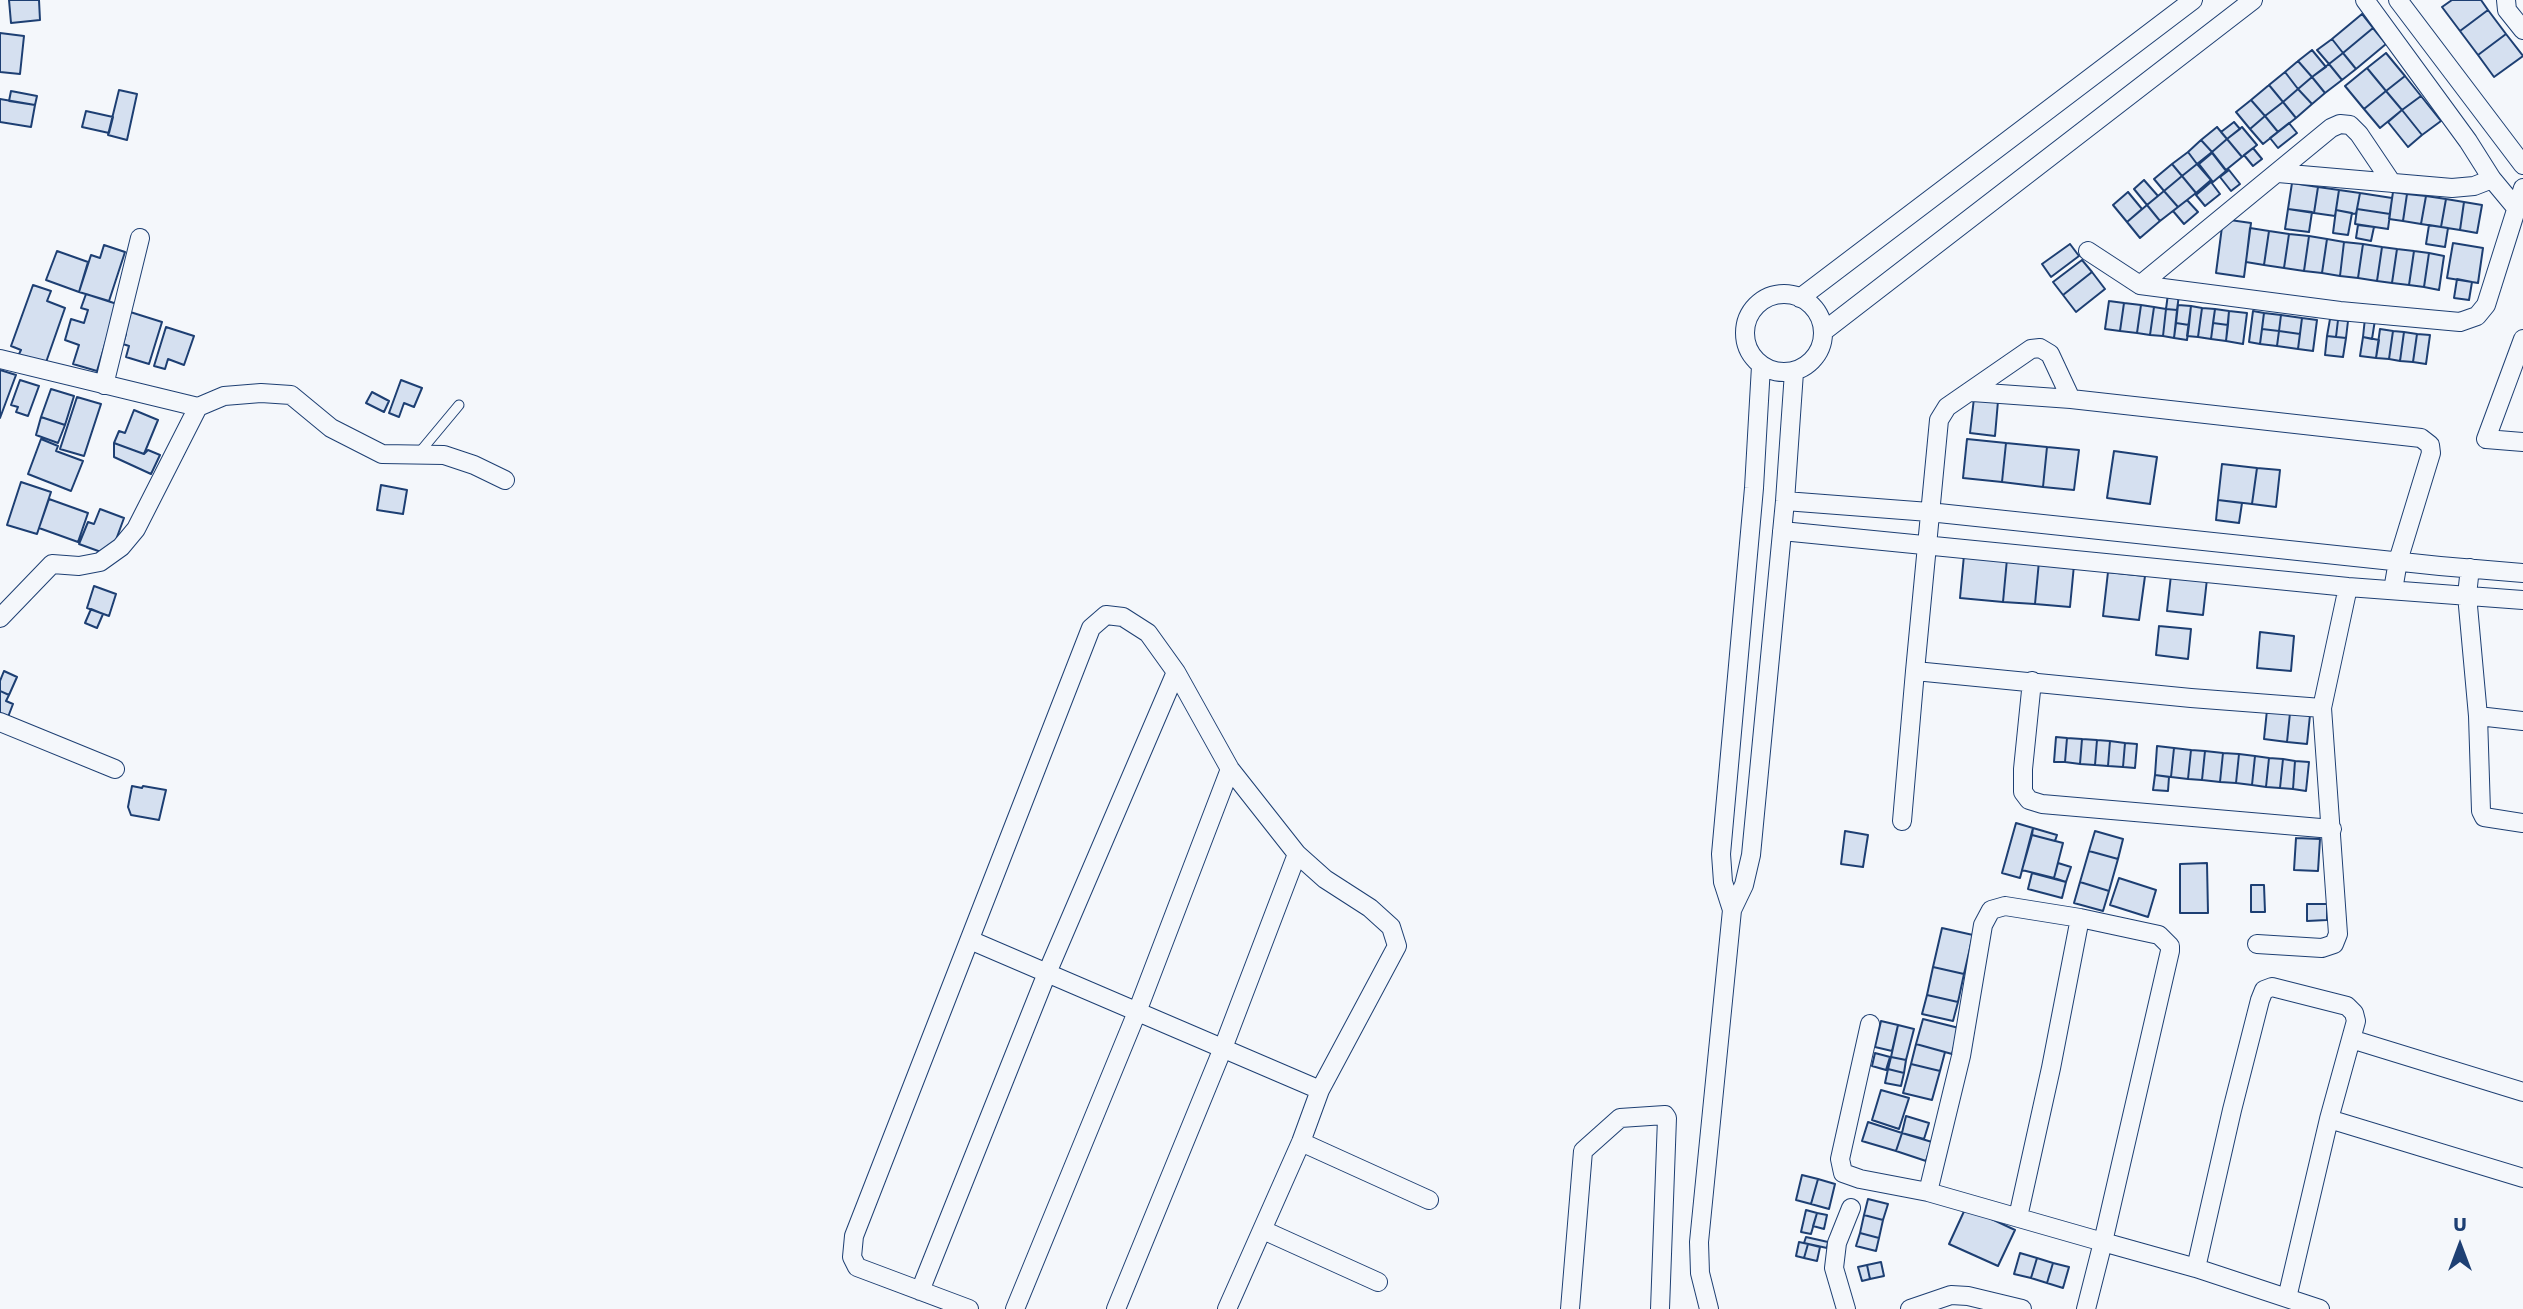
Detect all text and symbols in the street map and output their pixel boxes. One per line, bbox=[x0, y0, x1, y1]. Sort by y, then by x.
north arrow bbox=[2425, 1211, 2495, 1281]
text: U bbox=[2453, 1213, 2467, 1236]

